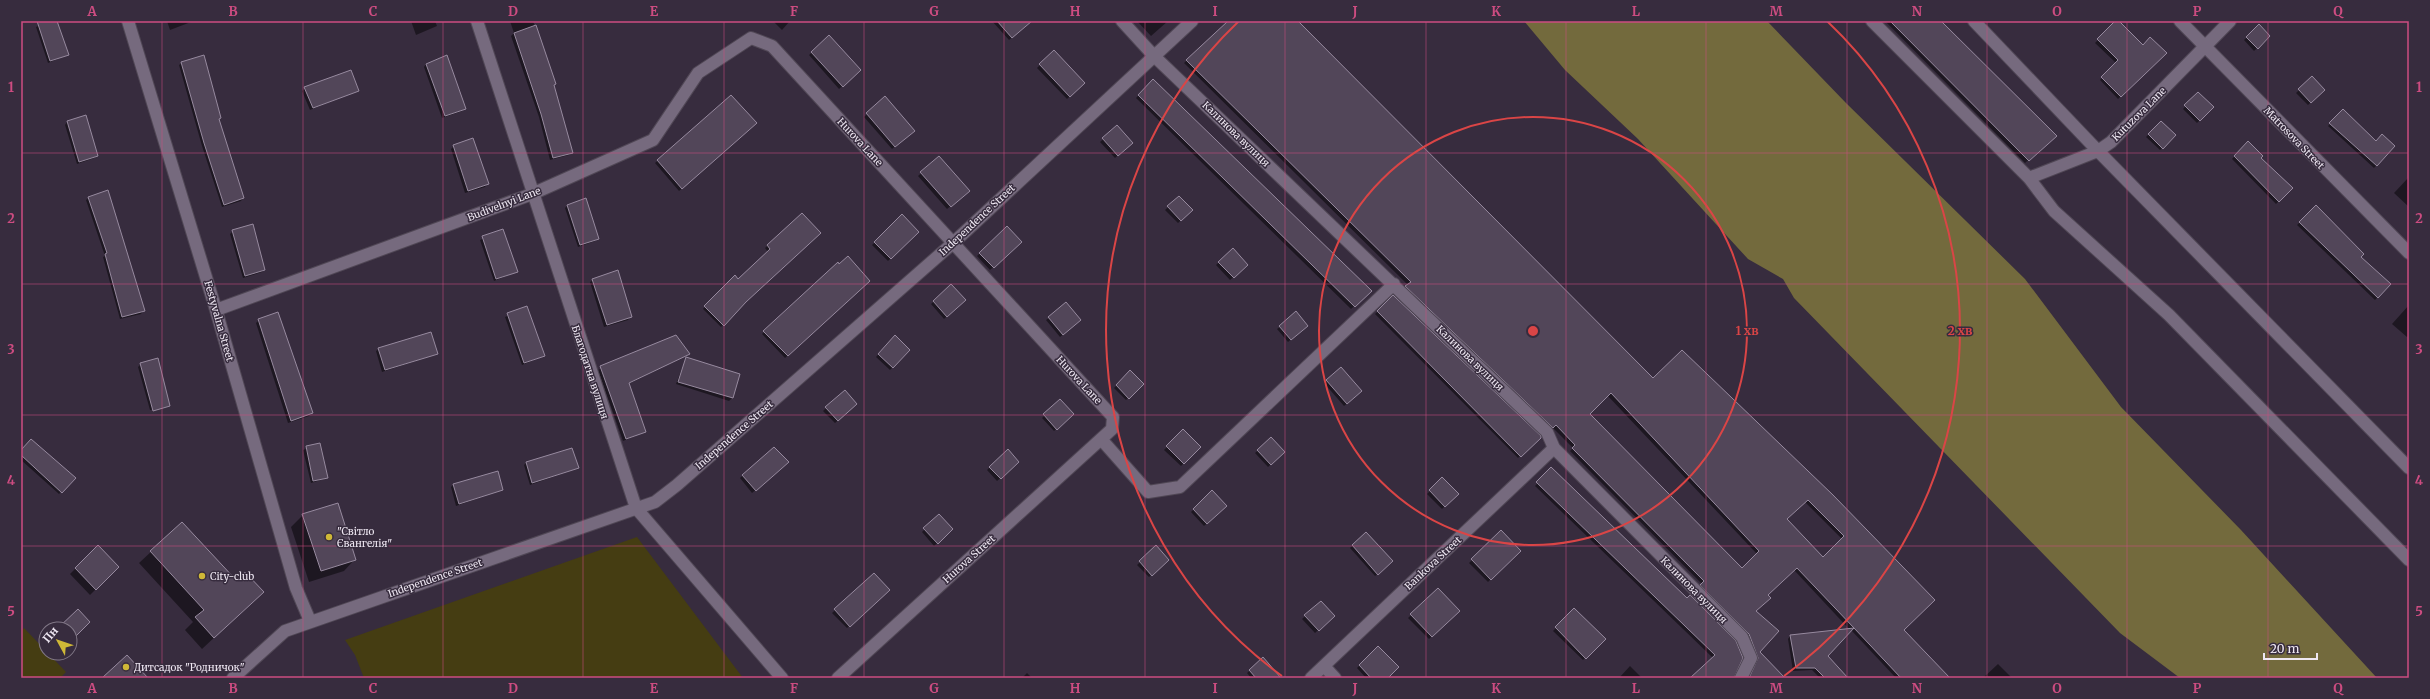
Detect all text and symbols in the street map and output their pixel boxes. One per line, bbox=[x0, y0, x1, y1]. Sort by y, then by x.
text: A bbox=[86, 3, 97, 20]
text: B bbox=[228, 3, 238, 20]
text: C bbox=[369, 3, 378, 20]
text: D bbox=[508, 3, 518, 20]
text: E bbox=[650, 3, 659, 20]
text: F bbox=[790, 3, 798, 20]
text: G bbox=[929, 3, 939, 20]
text: H bbox=[1070, 3, 1081, 20]
text: I bbox=[1212, 3, 1218, 20]
text: J bbox=[1351, 3, 1358, 20]
text: K bbox=[1491, 3, 1501, 20]
text: L bbox=[1632, 3, 1641, 20]
text: M bbox=[1769, 3, 1783, 20]
text: N bbox=[1912, 3, 1923, 20]
text: O bbox=[2052, 3, 2062, 20]
text: P bbox=[2193, 3, 2202, 20]
text: Q bbox=[2333, 3, 2344, 20]
text: 1 bbox=[8, 79, 14, 96]
text: 1 bbox=[2416, 79, 2422, 96]
street label: Kutuzova Lane bbox=[2109, 84, 2169, 144]
street label: Калинова вулиця bbox=[1200, 98, 1273, 170]
street label: Matrosova Street bbox=[2261, 104, 2327, 172]
street label: Hurova Lane bbox=[834, 115, 886, 169]
street label: Independence Street bbox=[936, 181, 1018, 258]
street label: Budivelnyi Lane bbox=[466, 184, 542, 224]
text: 2 bbox=[7, 210, 15, 227]
text: 2 bbox=[2415, 210, 2423, 227]
street label: Festyvalna Street bbox=[201, 279, 237, 363]
street label: Калинова вулиця bbox=[1434, 322, 1507, 394]
street label: Благодатна вулиця bbox=[569, 323, 611, 421]
text: 1 хв bbox=[1735, 323, 1759, 338]
text: 2 хв bbox=[1948, 323, 1973, 338]
centre of rings bbox=[1526, 324, 1540, 338]
text: 3 bbox=[7, 341, 15, 358]
text: 3 bbox=[2415, 341, 2423, 358]
street label: Hurova Lane bbox=[1053, 353, 1105, 407]
street label: Independence Street bbox=[692, 398, 776, 472]
text: 4 bbox=[7, 472, 16, 489]
text: 4 bbox=[2415, 472, 2424, 489]
place label: "Світло Євангелія" bbox=[337, 525, 392, 550]
marker: "Світло Євангелія" bbox=[324, 532, 334, 542]
street label: Hurova Street bbox=[940, 532, 998, 586]
street label: Bankova Street bbox=[1402, 533, 1464, 593]
street label: Калинова вулиця bbox=[1658, 554, 1730, 626]
street label: Independence Street bbox=[386, 556, 484, 600]
place label: City-club bbox=[210, 570, 254, 583]
marker: City-club bbox=[197, 571, 207, 581]
text: 5 bbox=[7, 603, 15, 620]
text: 5 bbox=[2415, 603, 2423, 620]
north arrow bbox=[38, 621, 78, 661]
text: Пн bbox=[40, 624, 61, 645]
scale bar bbox=[2264, 635, 2317, 661]
text: 20 m bbox=[2270, 641, 2299, 656]
place label: Дитсадок "Родничок" bbox=[134, 661, 245, 674]
marker: Дитсадок "Родничок" bbox=[121, 662, 131, 672]
text: A bbox=[86, 680, 97, 697]
text: B bbox=[228, 680, 238, 697]
text: C bbox=[369, 680, 378, 697]
text: D bbox=[508, 680, 518, 697]
text: E bbox=[650, 680, 659, 697]
text: F bbox=[790, 680, 798, 697]
text: G bbox=[929, 680, 939, 697]
text: H bbox=[1070, 680, 1081, 697]
text: I bbox=[1212, 680, 1218, 697]
text: J bbox=[1351, 680, 1358, 697]
text: K bbox=[1491, 680, 1501, 697]
text: L bbox=[1632, 680, 1641, 697]
text: M bbox=[1769, 680, 1783, 697]
text: N bbox=[1912, 680, 1923, 697]
text: O bbox=[2052, 680, 2062, 697]
text: P bbox=[2193, 680, 2202, 697]
text: Q bbox=[2333, 680, 2344, 697]

